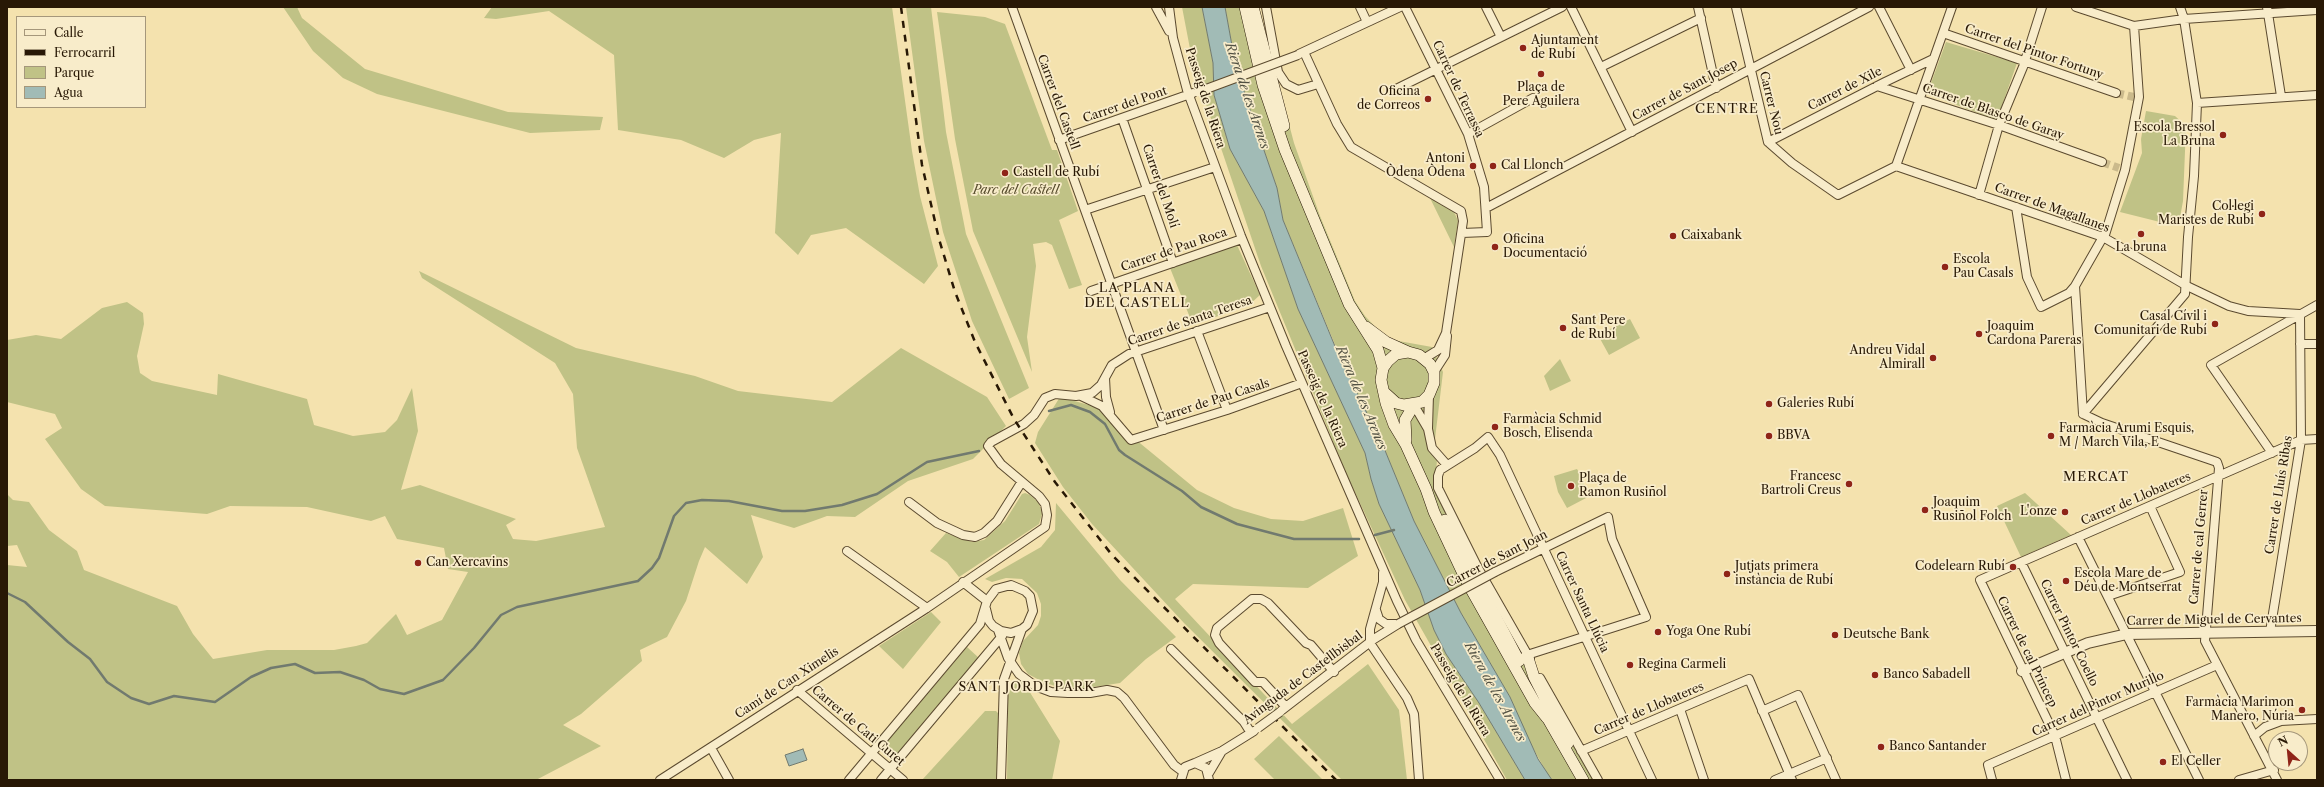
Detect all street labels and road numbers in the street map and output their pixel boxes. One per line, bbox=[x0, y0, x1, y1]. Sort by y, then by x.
street label: Carrer del Pintor Fortuny bbox=[1963, 22, 2105, 82]
street label: Carrer de Terrassa bbox=[1429, 38, 1487, 140]
street label: Passeig de la Riera bbox=[1182, 46, 1228, 150]
street label: Carrer del Castell bbox=[1034, 52, 1082, 152]
street label: Carrer de Sant Josep bbox=[1630, 56, 1740, 124]
street label: Carrer de Xile bbox=[1806, 64, 1884, 114]
street label: Carrer Nou bbox=[1756, 70, 1786, 136]
street label: Carrer de Blasco de Garay bbox=[1920, 81, 2066, 143]
street label: Carrer del Pont bbox=[1081, 84, 1169, 126]
street label: Carrer del Molí bbox=[1139, 142, 1181, 230]
street label: Carrer de Magallanes bbox=[1992, 180, 2112, 236]
street label: Carrer de Pau Roca bbox=[1119, 225, 1229, 275]
street label: Carrer de Santa Teresa bbox=[1126, 293, 1254, 349]
street label: Passeig de la Riera bbox=[1294, 348, 1350, 450]
street label: Carrer de Pau Casals bbox=[1155, 376, 1271, 426]
street label: Carrer de Lluís Ribas bbox=[2263, 435, 2295, 555]
street label: Carrer de Llobateres bbox=[2079, 469, 2193, 529]
street label: Carrer de cal Gerrer bbox=[2187, 489, 2211, 605]
street label: Carrer de Sant Joan bbox=[1444, 527, 1550, 591]
street label: Carrer Santa Llúcia bbox=[1552, 549, 1612, 655]
street label: Carrer Pintor Coello bbox=[2037, 577, 2101, 689]
street label: Carrer de cal Príncep bbox=[1994, 594, 2060, 710]
street label: Carrer de Miguel de Cervantes bbox=[2126, 611, 2302, 629]
street label: Avinguda de Castellbisbal bbox=[1240, 628, 1366, 728]
street label: Passeig de la Riera bbox=[1427, 641, 1493, 739]
street label: Camí de Can Ximelis bbox=[733, 644, 841, 722]
street label: Carrer del Pintor Murillo bbox=[2030, 668, 2166, 740]
street label: Carrer de Llobateres bbox=[1592, 679, 1706, 739]
street label: Carrer de Cati Curet bbox=[809, 683, 907, 769]

